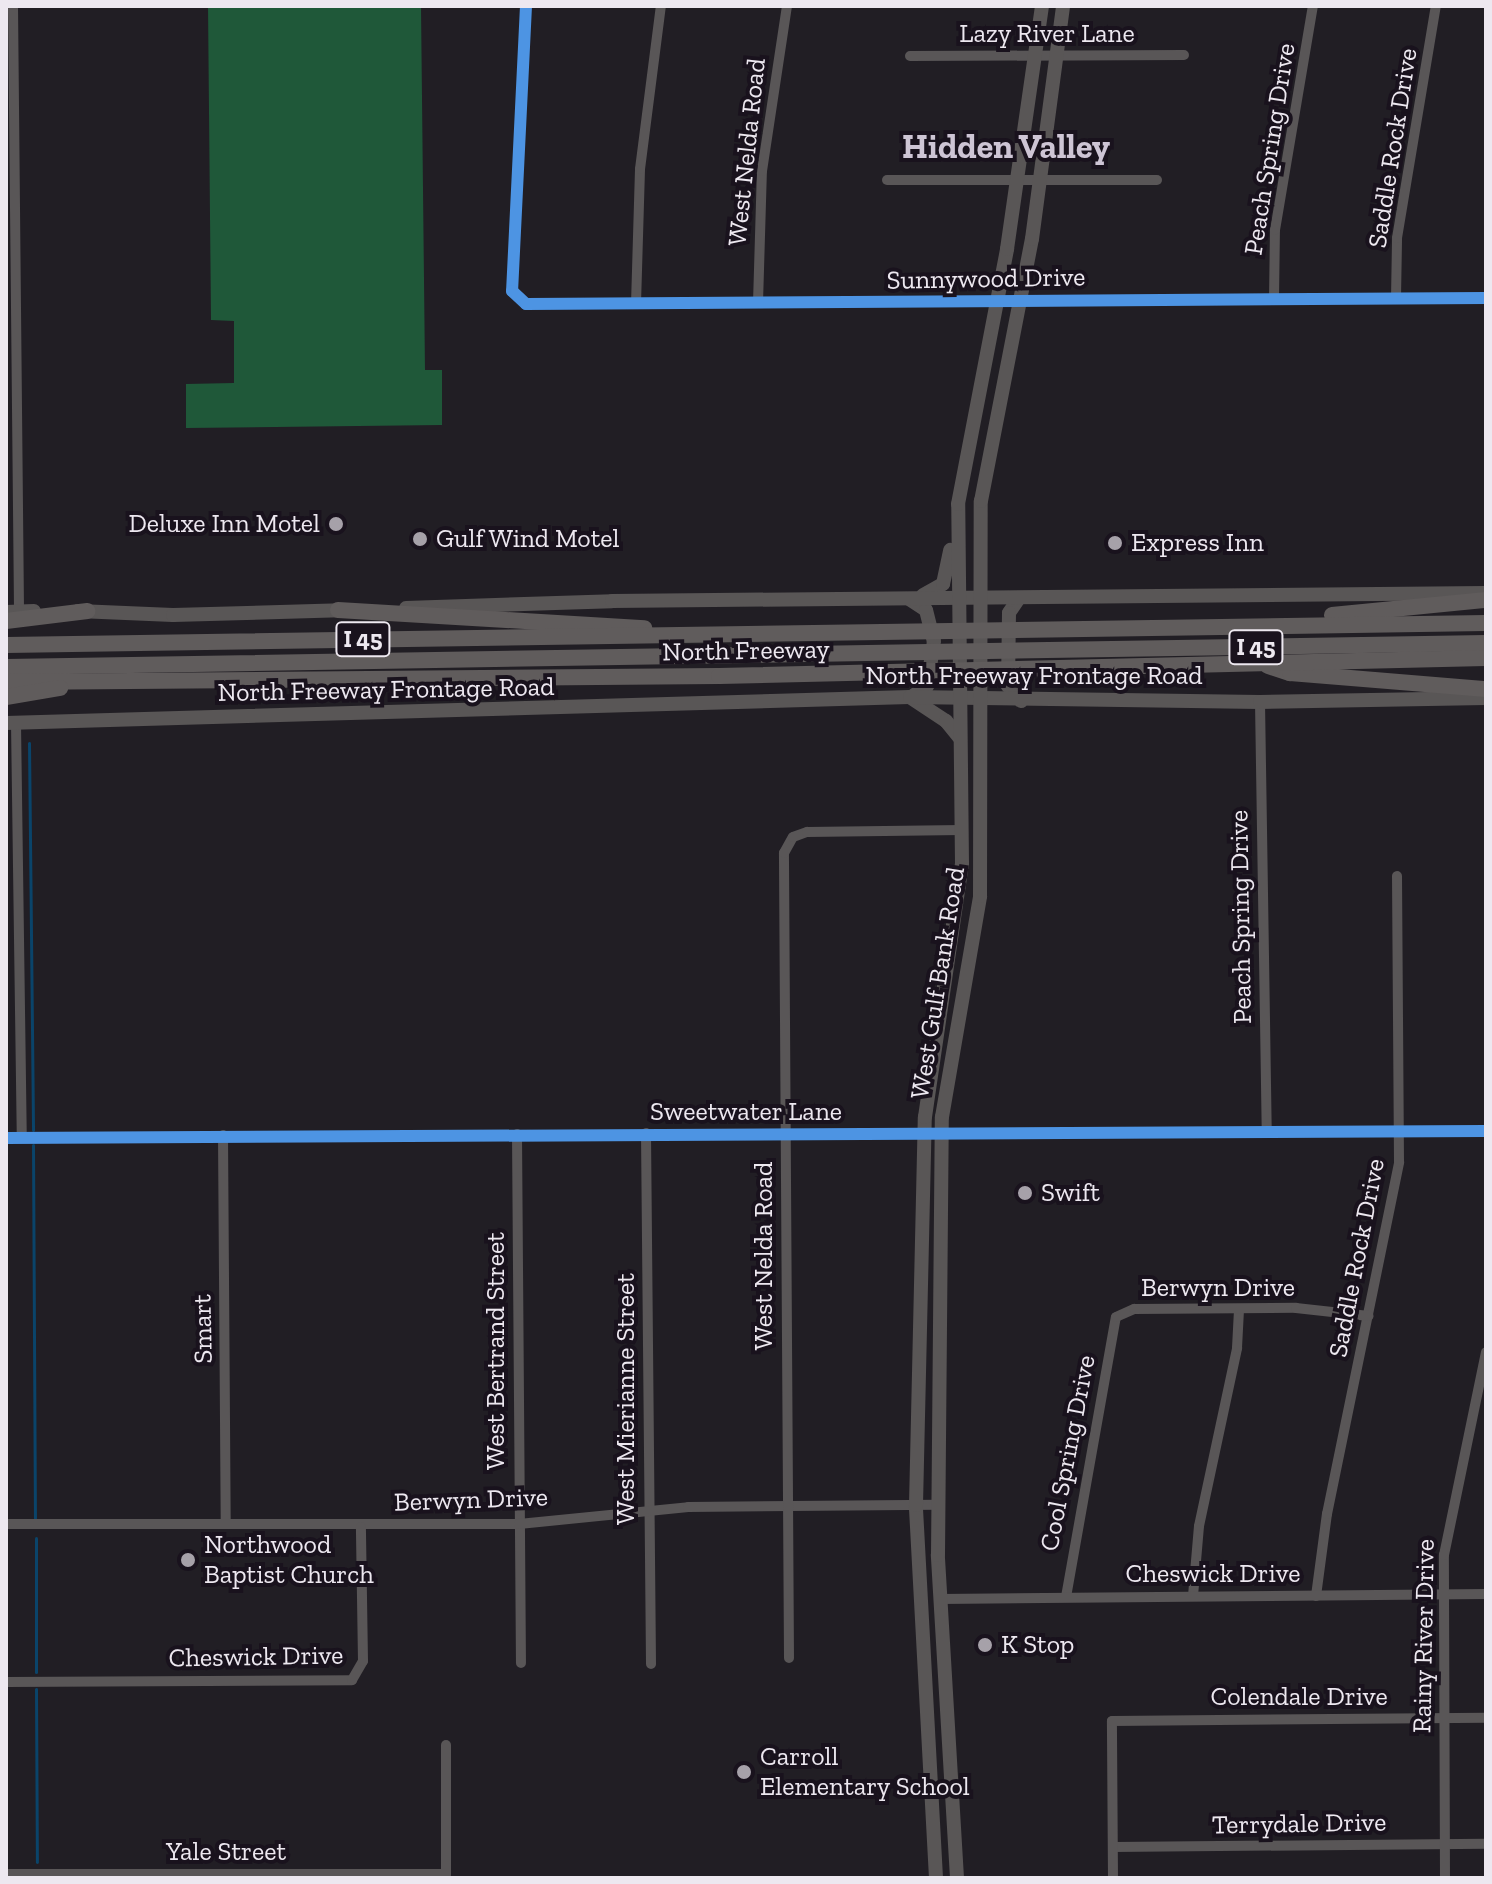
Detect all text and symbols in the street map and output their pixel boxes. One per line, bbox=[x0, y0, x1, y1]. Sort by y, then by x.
street label: Lazy River Lane bbox=[959, 18, 1135, 50]
street label: Peach Spring Drive bbox=[1238, 41, 1302, 257]
street label: Saddle Rock Drive bbox=[1362, 46, 1424, 250]
street label: West Nelda Road bbox=[722, 57, 772, 247]
district label: Hidden Valley bbox=[902, 127, 1110, 167]
street label: Sunnywood Drive bbox=[886, 262, 1086, 296]
place label: Deluxe Inn Motel bbox=[128, 508, 320, 540]
marker: Deluxe Inn Motel bbox=[327, 515, 345, 533]
place label: Gulf Wind Motel bbox=[436, 523, 620, 555]
place label: Express Inn bbox=[1131, 527, 1264, 559]
marker: Gulf Wind Motel bbox=[411, 530, 429, 548]
marker: Express Inn bbox=[1106, 534, 1124, 552]
road number: I 45 bbox=[335, 619, 391, 659]
road number: I 45 bbox=[1228, 627, 1284, 667]
street label: North Freeway bbox=[662, 634, 830, 668]
street label: North Freeway Frontage Road bbox=[865, 660, 1203, 692]
street label: North Freeway Frontage Road bbox=[217, 671, 555, 709]
street label: Peach Spring Drive bbox=[1224, 810, 1258, 1024]
street label: West Gulf Bank Road bbox=[904, 865, 972, 1101]
street label: Sweetwater Lane bbox=[650, 1096, 842, 1128]
street label: Saddle Rock Drive bbox=[1322, 1156, 1392, 1360]
street label: West Nelda Road bbox=[748, 1162, 780, 1350]
place label: Swift bbox=[1041, 1177, 1100, 1209]
marker: Swift bbox=[1016, 1184, 1034, 1202]
street label: West Bertrand Street bbox=[480, 1232, 512, 1470]
street label: Berwyn Drive bbox=[1141, 1272, 1295, 1304]
street label: West Mierianne Street bbox=[610, 1273, 642, 1525]
street label: Smart bbox=[187, 1294, 219, 1364]
street label: Cool Spring Drive bbox=[1034, 1352, 1102, 1554]
street label: Berwyn Drive bbox=[393, 1482, 549, 1518]
place label: Northwood Baptist Church bbox=[204, 1529, 374, 1590]
street label: Rainy River Drive bbox=[1407, 1538, 1441, 1734]
marker: Northwood Baptist Church bbox=[179, 1551, 197, 1569]
street label: Cheswick Drive bbox=[1126, 1558, 1300, 1590]
place label: K Stop bbox=[1001, 1629, 1075, 1661]
marker: K Stop bbox=[976, 1636, 994, 1654]
street label: Cheswick Drive bbox=[168, 1640, 344, 1674]
street label: Colendale Drive bbox=[1210, 1681, 1388, 1713]
place label: Carroll Elementary School bbox=[760, 1741, 970, 1802]
marker: Carroll Elementary School bbox=[735, 1763, 753, 1781]
street label: Terrydale Drive bbox=[1211, 1807, 1387, 1841]
street label: Yale Street bbox=[166, 1836, 286, 1868]

